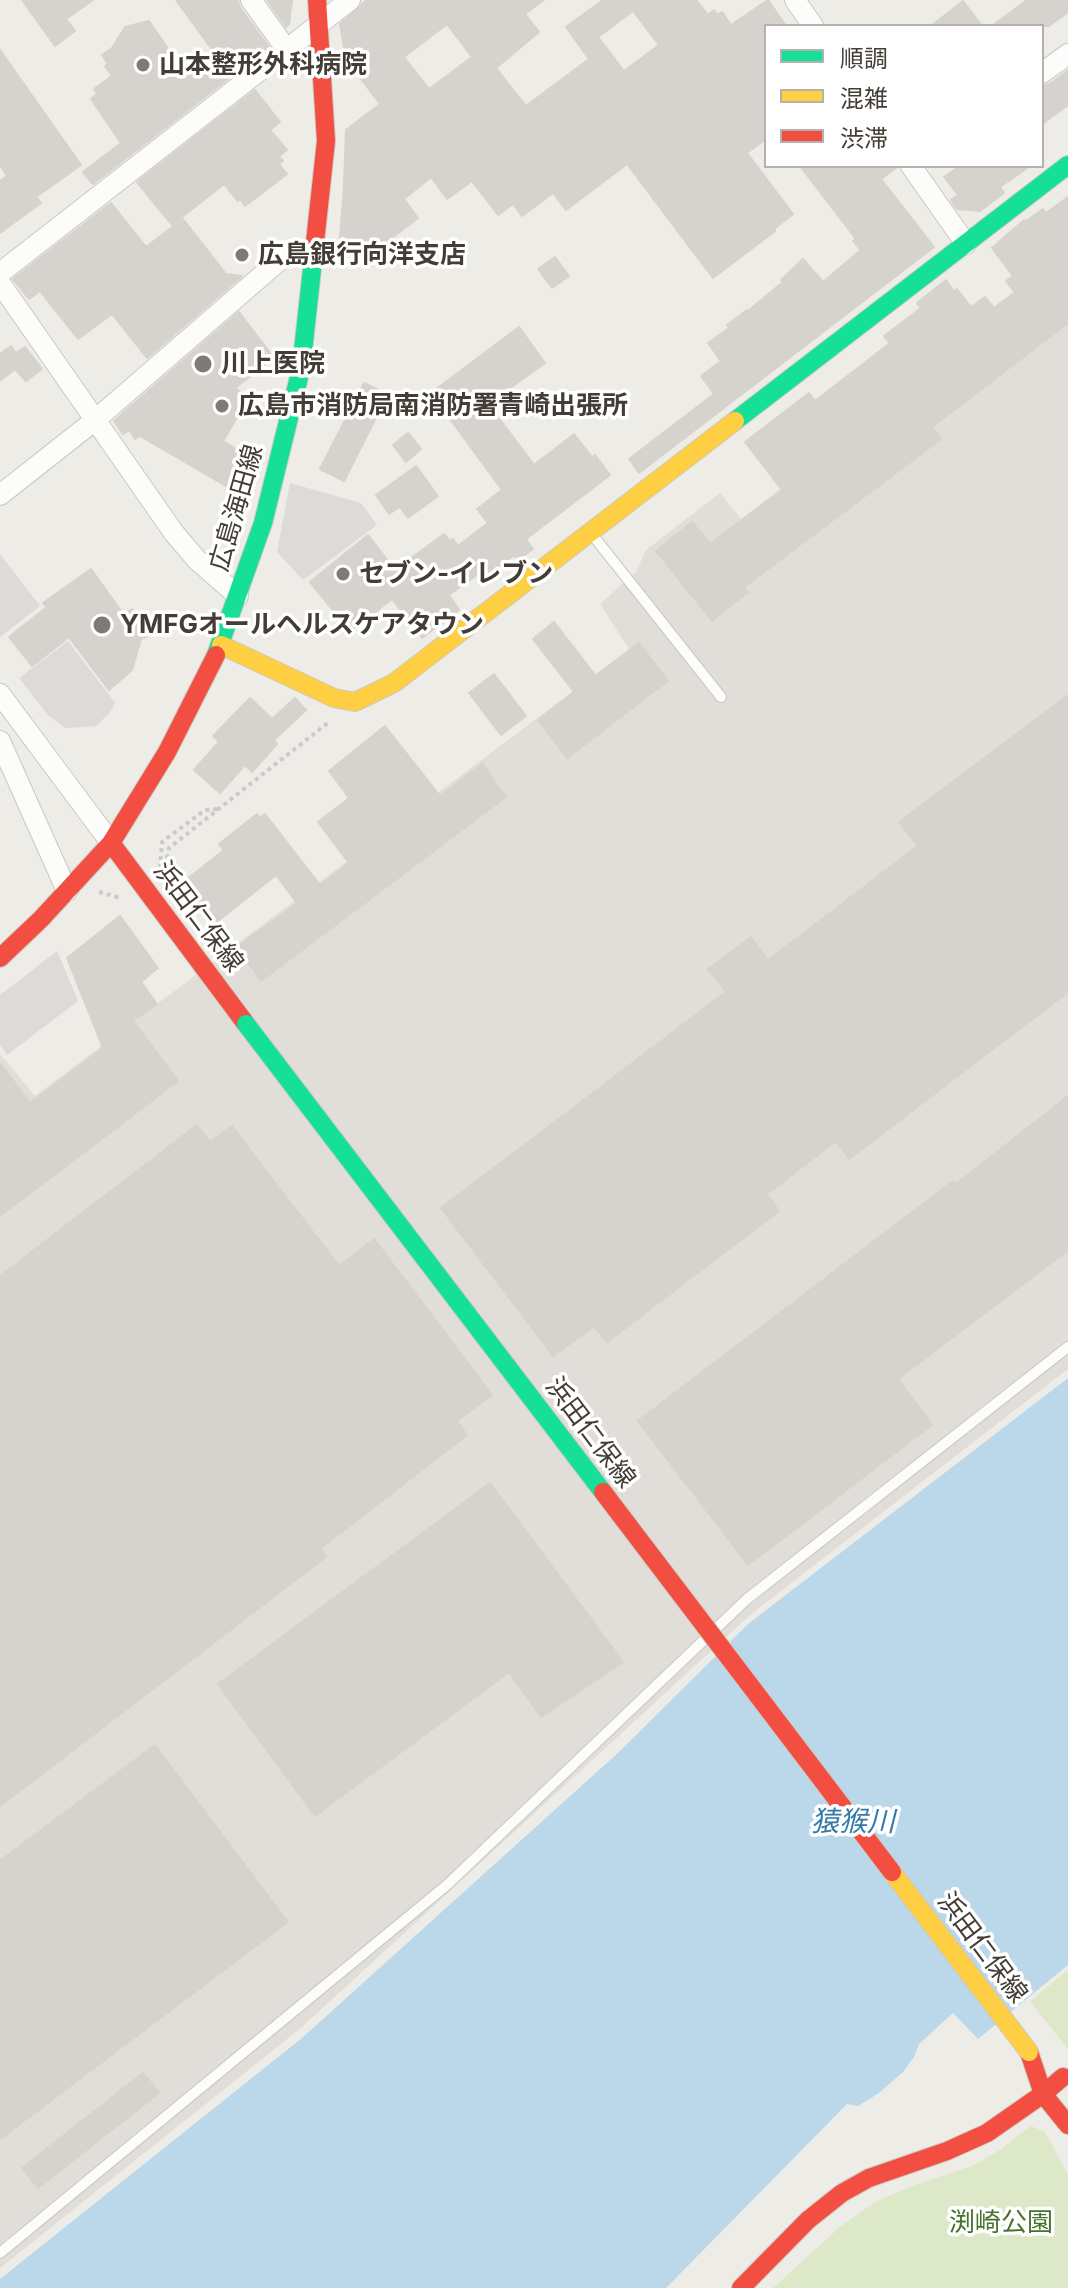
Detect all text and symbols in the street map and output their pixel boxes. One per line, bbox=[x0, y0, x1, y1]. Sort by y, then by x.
legend bbox=[764, 24, 1044, 168]
text: 順調 bbox=[840, 44, 888, 73]
place label: 山本整形外科病院 bbox=[159, 49, 367, 81]
marker: 山本整形外科病院 bbox=[134, 56, 152, 74]
text: 混雑 bbox=[840, 84, 888, 113]
text: 渋滞 bbox=[840, 124, 888, 153]
place label: 広島銀行向洋支店 bbox=[258, 239, 466, 271]
marker: 広島銀行向洋支店 bbox=[233, 246, 251, 264]
place label: 川上医院 bbox=[221, 348, 325, 380]
marker: 川上医院 bbox=[192, 353, 214, 375]
place label: 広島市消防局南消防署青崎出張所 bbox=[238, 390, 628, 422]
marker: 広島市消防局南消防署青崎出張所 bbox=[213, 397, 231, 415]
street label: 広島海田線 bbox=[204, 441, 270, 575]
place label: セブン-イレブン bbox=[359, 558, 553, 590]
marker: セブン-イレブン bbox=[334, 565, 352, 583]
place label: YMFGオールヘルスケアタウン bbox=[120, 609, 484, 641]
marker: YMFGオールヘルスケアタウン bbox=[91, 614, 113, 636]
street label: 浜田仁保線 bbox=[146, 856, 250, 978]
street label: 浜田仁保線 bbox=[538, 1372, 642, 1494]
water label: 猿猴川 bbox=[811, 1806, 895, 1840]
street label: 浜田仁保線 bbox=[930, 1887, 1034, 2009]
park label: 渕崎公園 bbox=[949, 2207, 1053, 2239]

